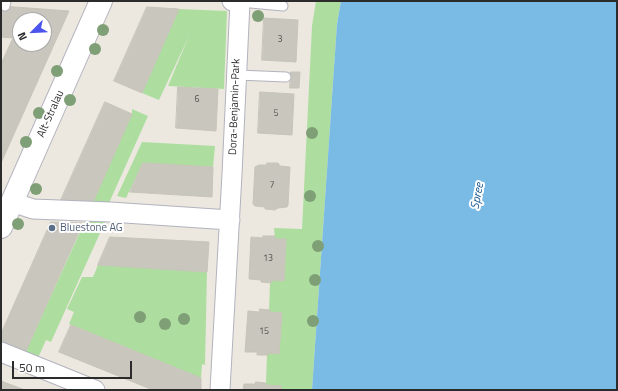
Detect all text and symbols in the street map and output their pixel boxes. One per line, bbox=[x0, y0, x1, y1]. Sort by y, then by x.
north arrow bbox=[12, 12, 52, 52]
text: N bbox=[13, 30, 31, 43]
house number: 3 bbox=[277, 35, 283, 45]
street label: Dora-Benjamin-Park bbox=[227, 59, 243, 155]
street label: Alt-Stralau bbox=[35, 88, 67, 140]
house number: 6 bbox=[194, 95, 200, 105]
house number: 5 bbox=[273, 109, 279, 119]
house number: 7 bbox=[269, 181, 275, 191]
water label: Spree bbox=[468, 182, 488, 210]
place label: Bluestone AG bbox=[60, 221, 123, 235]
marker: Bluestone AG bbox=[47, 223, 57, 233]
house number: 13 bbox=[263, 254, 273, 264]
house number: 15 bbox=[259, 327, 269, 337]
scale bar bbox=[14, 353, 134, 379]
text: 50 m bbox=[19, 358, 45, 377]

